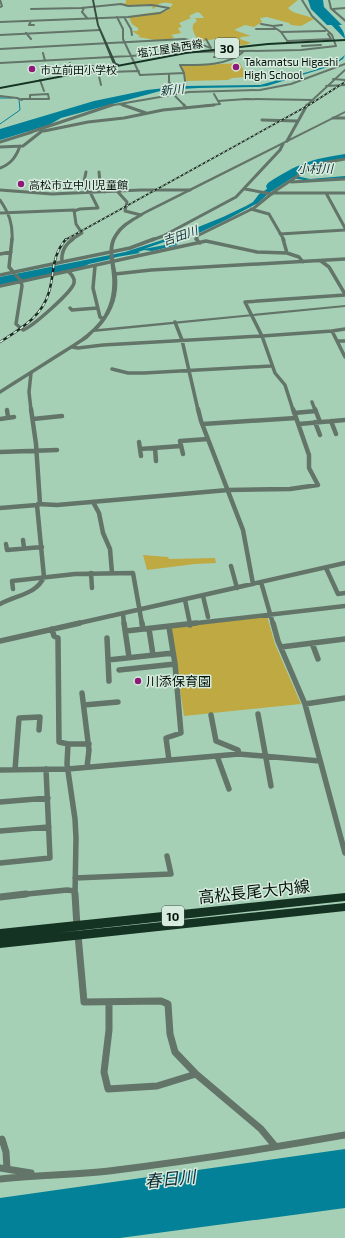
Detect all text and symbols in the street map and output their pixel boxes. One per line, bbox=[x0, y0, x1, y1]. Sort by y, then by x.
street label: 塩江屋島西線 bbox=[136, 36, 204, 60]
road number: 30 bbox=[215, 38, 239, 58]
place label: Takamatsu Higashi High School bbox=[244, 55, 338, 81]
marker: Takamatsu Higashi High School bbox=[231, 62, 241, 72]
place label: 市立前田小学校 bbox=[40, 63, 117, 76]
marker: 市立前田小学校 bbox=[27, 64, 37, 74]
water label: 新川 bbox=[159, 81, 187, 97]
water label: 小村川 bbox=[297, 161, 335, 175]
place label: 高松市立中川児童館 bbox=[29, 178, 128, 191]
marker: 高松市立中川児童館 bbox=[16, 179, 26, 189]
water label: 吉田川 bbox=[161, 222, 201, 247]
place label: 川添保育園 bbox=[146, 673, 211, 689]
marker: 川添保育園 bbox=[133, 676, 143, 686]
street label: 高松長尾大内線 bbox=[197, 876, 311, 906]
road number: 10 bbox=[162, 906, 184, 926]
water label: 春日川 bbox=[144, 1165, 198, 1191]

